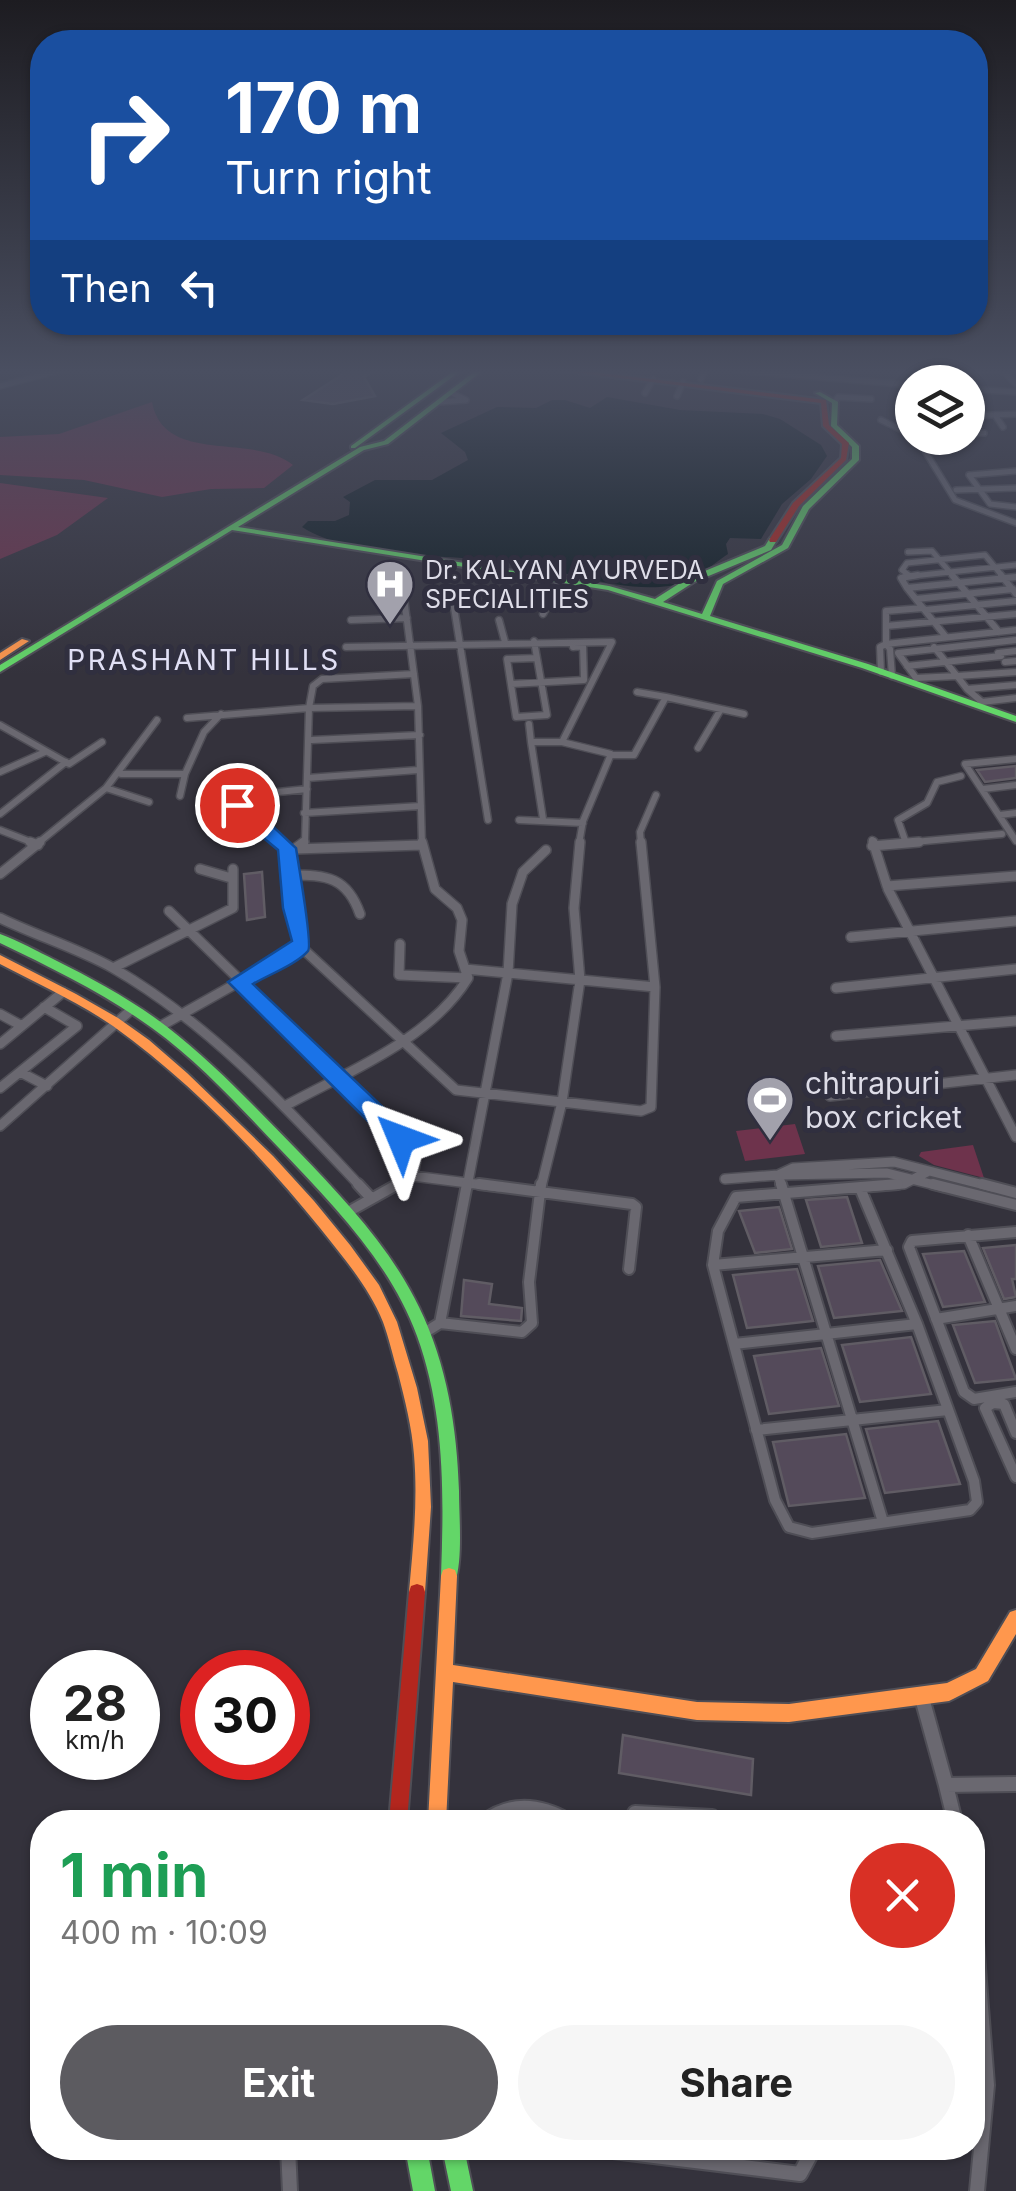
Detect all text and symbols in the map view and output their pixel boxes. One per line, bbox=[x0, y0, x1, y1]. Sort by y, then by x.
text: 170 m bbox=[225, 65, 422, 150]
icon: right bbox=[60, 70, 190, 200]
text: Turn right bbox=[225, 150, 432, 205]
icon: left bbox=[172, 260, 227, 315]
text: Then bbox=[60, 265, 152, 311]
map controls bbox=[895, 365, 985, 455]
button: layers bbox=[895, 365, 985, 455]
place label: Dr. KALYAN AYURVEDA SPECIALITIES bbox=[425, 555, 704, 614]
hospital icon: Dr. KALYAN AYURVEDA SPECIALITIES bbox=[364, 558, 416, 626]
district label: PRASHANT HILLS bbox=[67, 643, 341, 677]
pin bbox=[195, 763, 280, 848]
icon: arrive bbox=[210, 778, 265, 833]
place label: chitrapuri box cricket bbox=[805, 1065, 962, 1135]
sports icon: chitrapuri box cricket bbox=[744, 1074, 796, 1142]
position arrow bbox=[349, 1087, 453, 1191]
speed limit sign: 30 bbox=[180, 1650, 310, 1780]
text: 28 bbox=[63, 1673, 127, 1733]
text: km/h bbox=[65, 1725, 125, 1755]
text: 1 min bbox=[60, 1839, 208, 1911]
button: close bbox=[850, 1843, 955, 1948]
text: 400 m · 10:09 bbox=[60, 1913, 268, 1952]
button: Exit bbox=[60, 2025, 498, 2140]
button: Share bbox=[518, 2025, 955, 2140]

